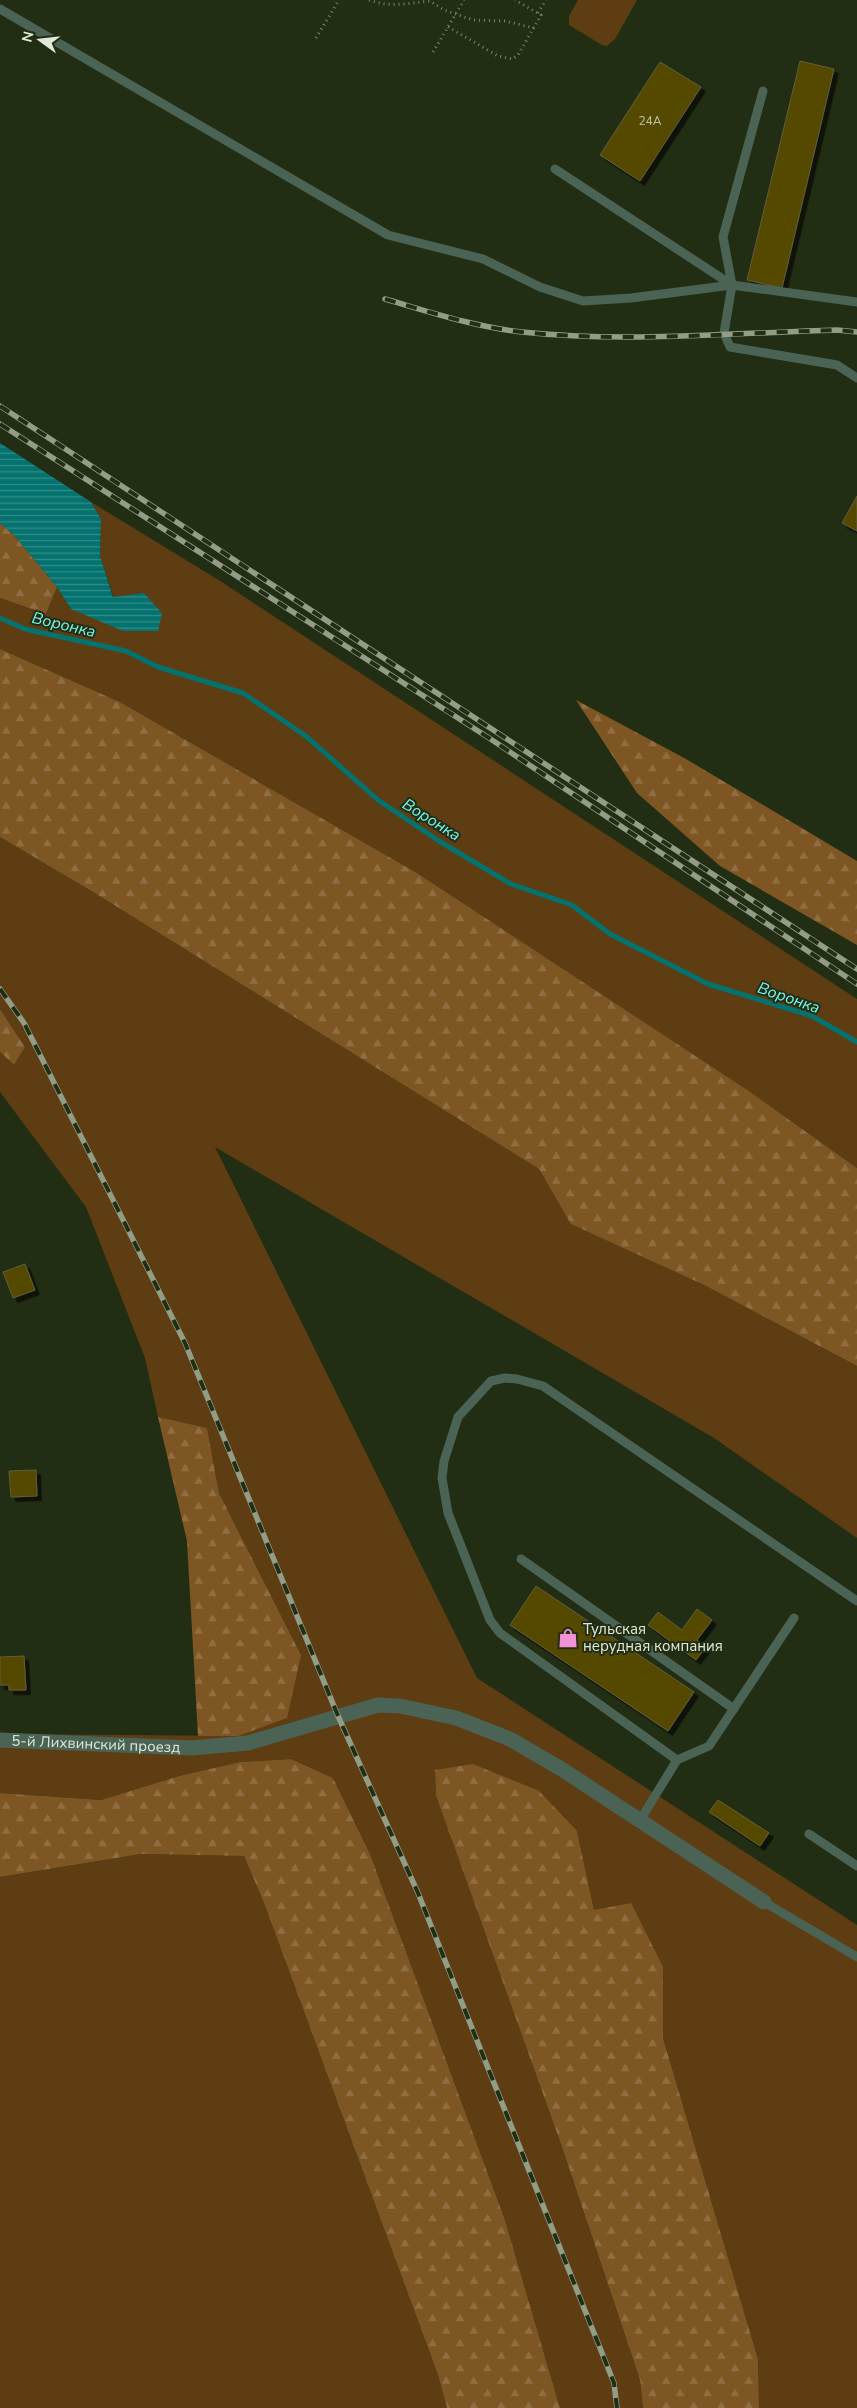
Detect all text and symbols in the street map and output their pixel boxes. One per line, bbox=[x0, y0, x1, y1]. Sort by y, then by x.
north arrow bbox=[15, 15, 65, 65]
text: N bbox=[17, 29, 38, 44]
house number: 24А bbox=[638, 113, 662, 129]
water label: Воронка bbox=[30, 607, 98, 643]
water label: Воронка bbox=[398, 793, 465, 846]
water label: Воронка bbox=[754, 977, 823, 1019]
place label: Тульская нерудная компания bbox=[583, 1619, 723, 1656]
shop icon: Тульская нерудная компания bbox=[557, 1627, 579, 1649]
street label: 5-й Лихвинский проезд bbox=[11, 1730, 181, 1758]

